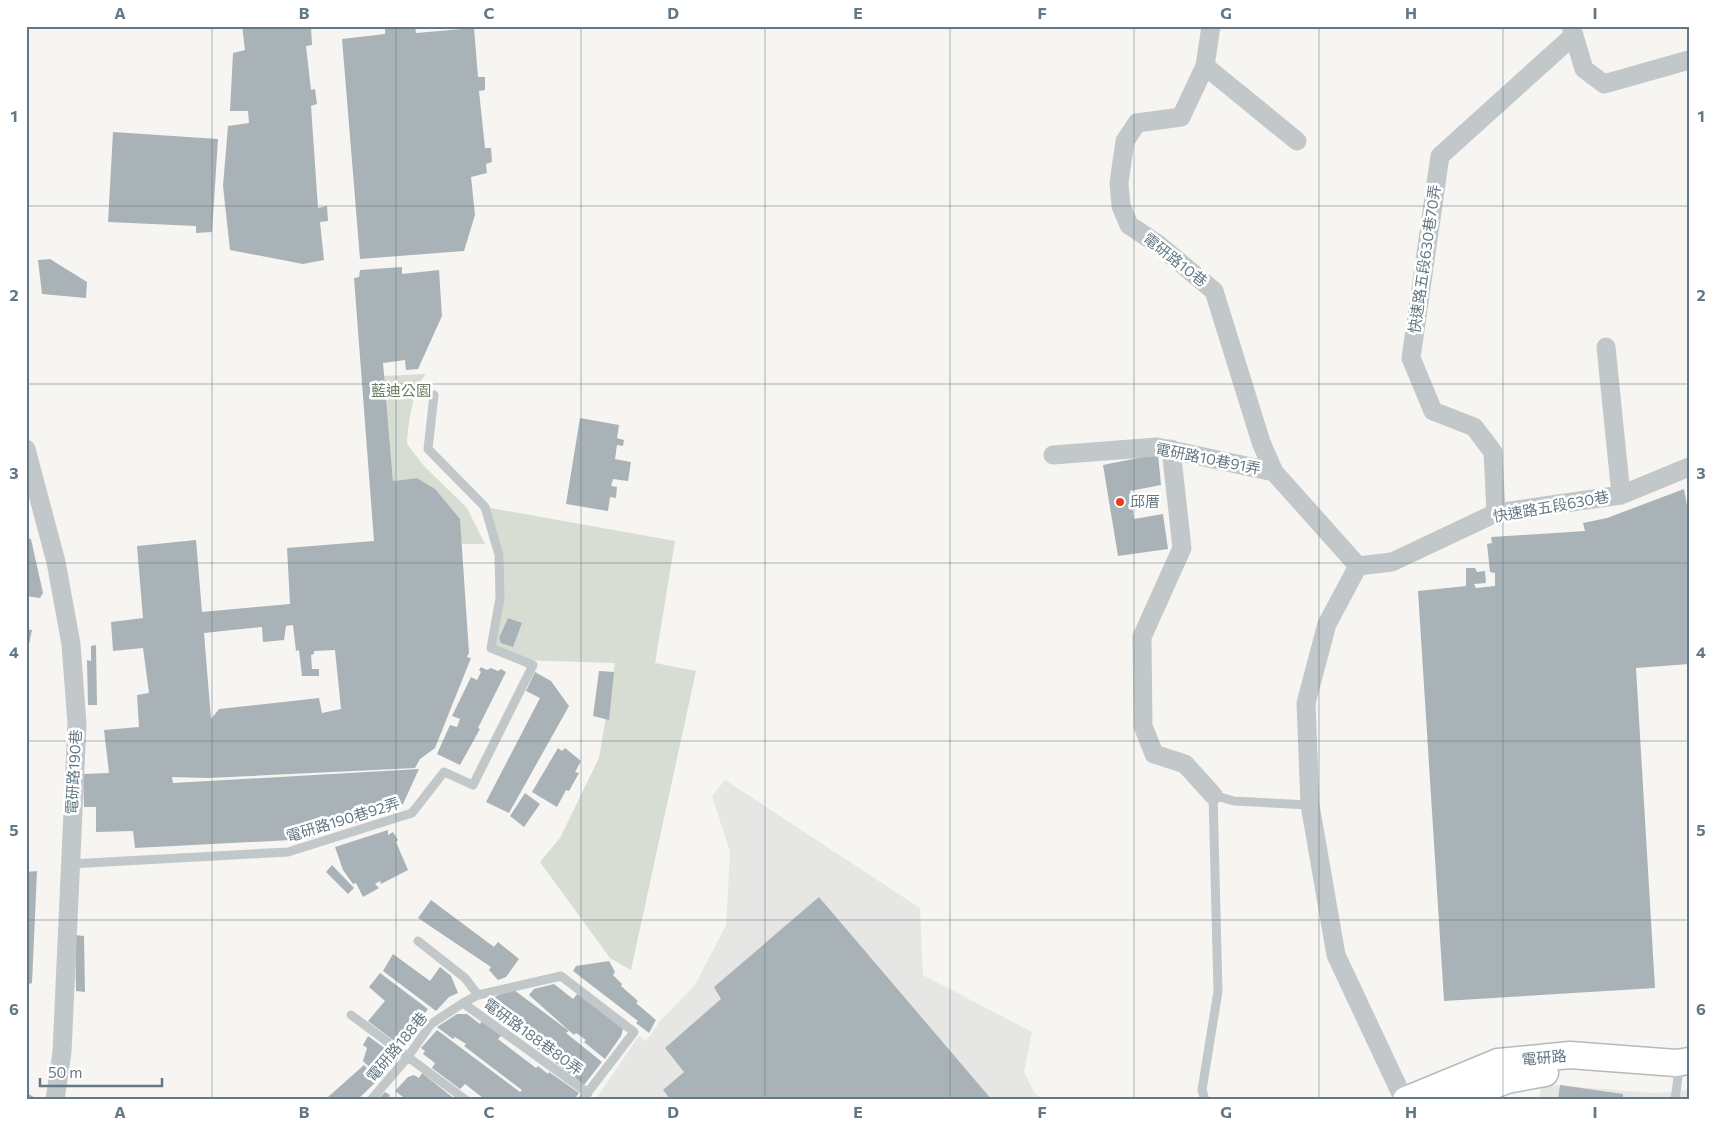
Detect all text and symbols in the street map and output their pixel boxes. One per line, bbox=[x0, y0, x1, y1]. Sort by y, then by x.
text: A bbox=[114, 3, 126, 22]
text: B bbox=[299, 3, 310, 22]
text: C bbox=[484, 3, 495, 22]
text: D bbox=[667, 3, 679, 22]
text: E bbox=[853, 3, 863, 22]
text: F bbox=[1037, 3, 1047, 22]
text: G bbox=[1220, 3, 1232, 22]
text: H bbox=[1405, 3, 1417, 22]
text: I bbox=[1592, 3, 1598, 22]
text: 1 bbox=[10, 106, 18, 125]
text: 1 bbox=[1697, 106, 1705, 125]
street label: 快速路五段630巷70弄 bbox=[1405, 183, 1443, 334]
street label: 電研路10巷 bbox=[1140, 229, 1211, 290]
text: 2 bbox=[9, 285, 19, 304]
text: 2 bbox=[1696, 285, 1706, 304]
park label: 藍迪公園 bbox=[371, 381, 431, 399]
street label: 電研路10巷91弄 bbox=[1154, 439, 1262, 477]
text: 3 bbox=[9, 463, 19, 482]
text: 3 bbox=[1696, 463, 1706, 482]
street label: 快速路五段630巷 bbox=[1491, 487, 1610, 525]
place label: 邱厝 bbox=[1130, 492, 1160, 510]
marker: 邱厝 bbox=[1114, 496, 1126, 508]
text: 4 bbox=[9, 642, 19, 661]
text: 4 bbox=[1696, 642, 1706, 661]
street label: 電研路190巷 bbox=[62, 729, 84, 815]
street label: 電研路190巷92弄 bbox=[284, 793, 402, 845]
text: 5 bbox=[9, 820, 19, 839]
text: 5 bbox=[1696, 820, 1706, 839]
street label: 電研路188巷80弄 bbox=[480, 994, 587, 1078]
text: 6 bbox=[9, 999, 19, 1018]
text: 6 bbox=[1696, 999, 1706, 1018]
street label: 電研路188巷 bbox=[362, 1008, 430, 1085]
street label: 電研路 bbox=[1521, 1046, 1567, 1068]
scale bar bbox=[40, 1056, 162, 1088]
text: 50 m bbox=[48, 1063, 82, 1081]
text: A bbox=[114, 1102, 126, 1121]
text: B bbox=[299, 1102, 310, 1121]
text: C bbox=[484, 1102, 495, 1121]
text: D bbox=[667, 1102, 679, 1121]
text: E bbox=[853, 1102, 863, 1121]
text: F bbox=[1037, 1102, 1047, 1121]
text: G bbox=[1220, 1102, 1232, 1121]
text: H bbox=[1405, 1102, 1417, 1121]
text: I bbox=[1592, 1102, 1598, 1121]

